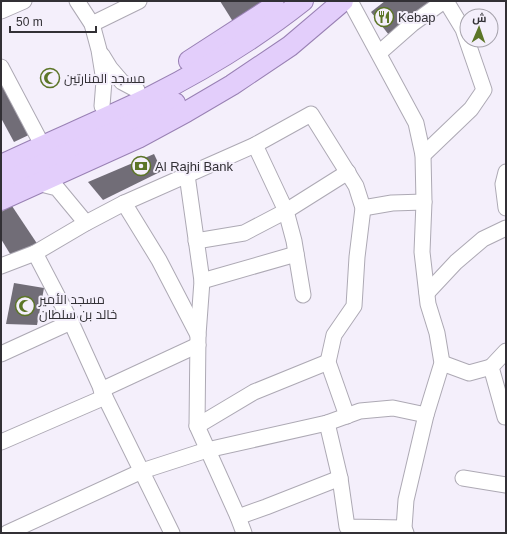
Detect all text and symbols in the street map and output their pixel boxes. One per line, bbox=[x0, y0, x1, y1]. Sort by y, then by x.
restaurant icon: Kebap bbox=[373, 6, 395, 28]
scale bar bbox=[10, 8, 96, 34]
north arrow bbox=[459, 8, 499, 48]
place label: Kebap bbox=[398, 10, 436, 25]
text: ش bbox=[472, 12, 487, 25]
text: 50 m bbox=[16, 15, 43, 29]
mosque icon: مسجد المنارتين bbox=[39, 67, 61, 89]
place label: مسجد المنارتين bbox=[64, 71, 145, 86]
bank icon: Al Rajhi Bank bbox=[130, 155, 152, 177]
place label: Al Rajhi Bank bbox=[155, 159, 234, 174]
place label: مسجد الأمير خالد بن سلطان bbox=[38, 292, 117, 322]
mosque icon: مسجد الأمير خالد بن سلطان bbox=[14, 295, 36, 317]

